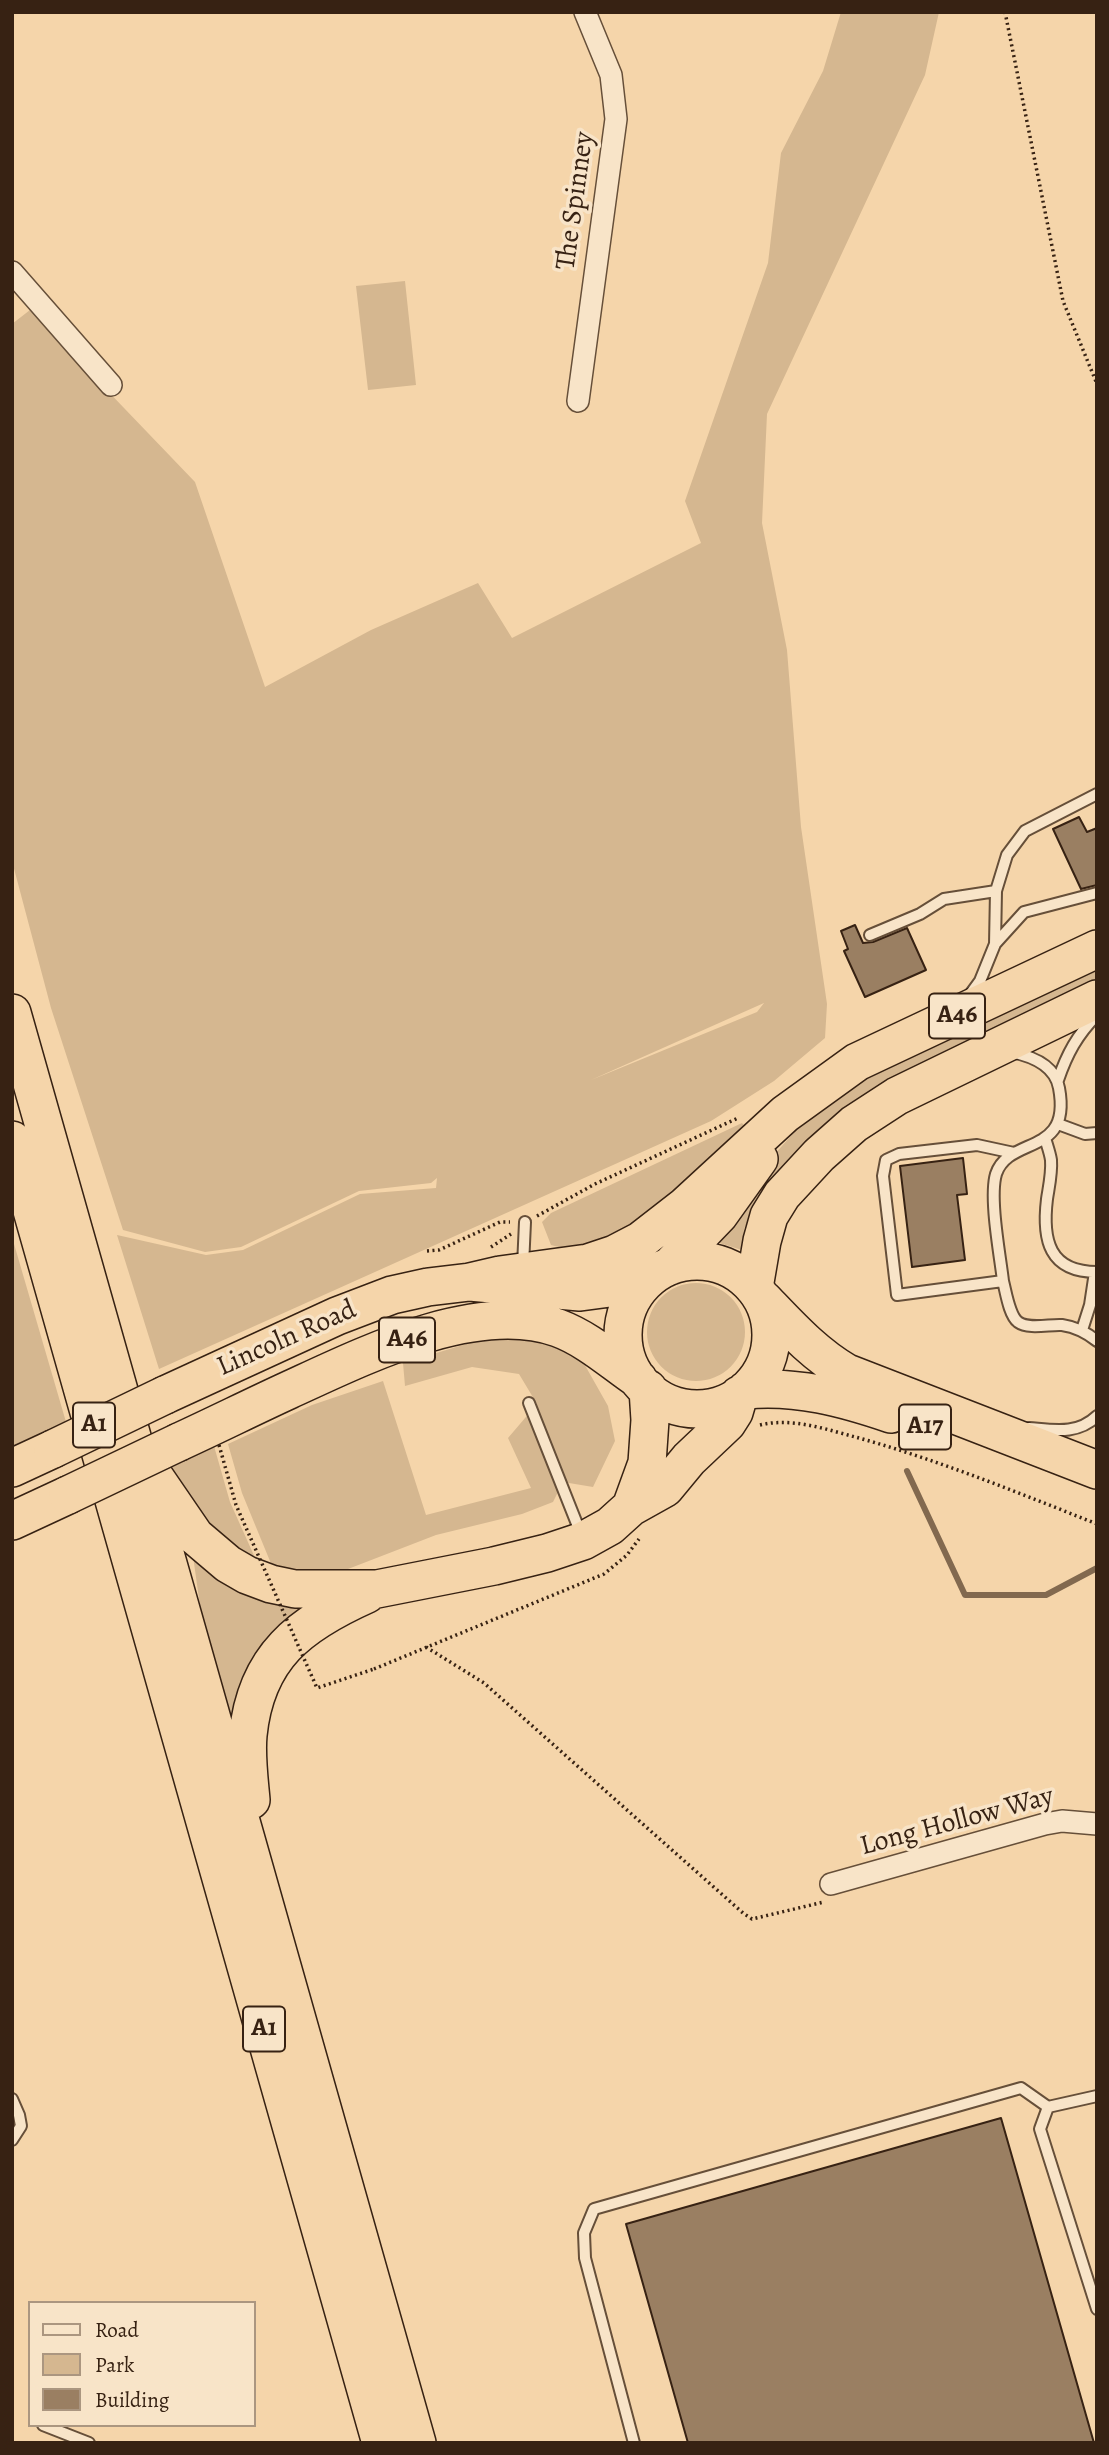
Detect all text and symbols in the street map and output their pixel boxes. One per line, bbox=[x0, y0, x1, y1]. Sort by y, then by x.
street label: The Spinney bbox=[550, 130, 602, 272]
road number: A46 bbox=[929, 993, 985, 1038]
street label: Lincoln Road bbox=[212, 1293, 362, 1385]
road number: A46 bbox=[379, 1317, 435, 1362]
road number: A1 bbox=[73, 1402, 115, 1448]
road number: A17 bbox=[899, 1404, 951, 1450]
street label: Long Hollow Way bbox=[857, 1780, 1057, 1864]
road number: A1 bbox=[243, 2006, 285, 2052]
legend bbox=[28, 2301, 256, 2427]
text: Road bbox=[95, 2316, 139, 2344]
text: Park bbox=[95, 2351, 134, 2379]
text: Building bbox=[95, 2386, 169, 2414]

